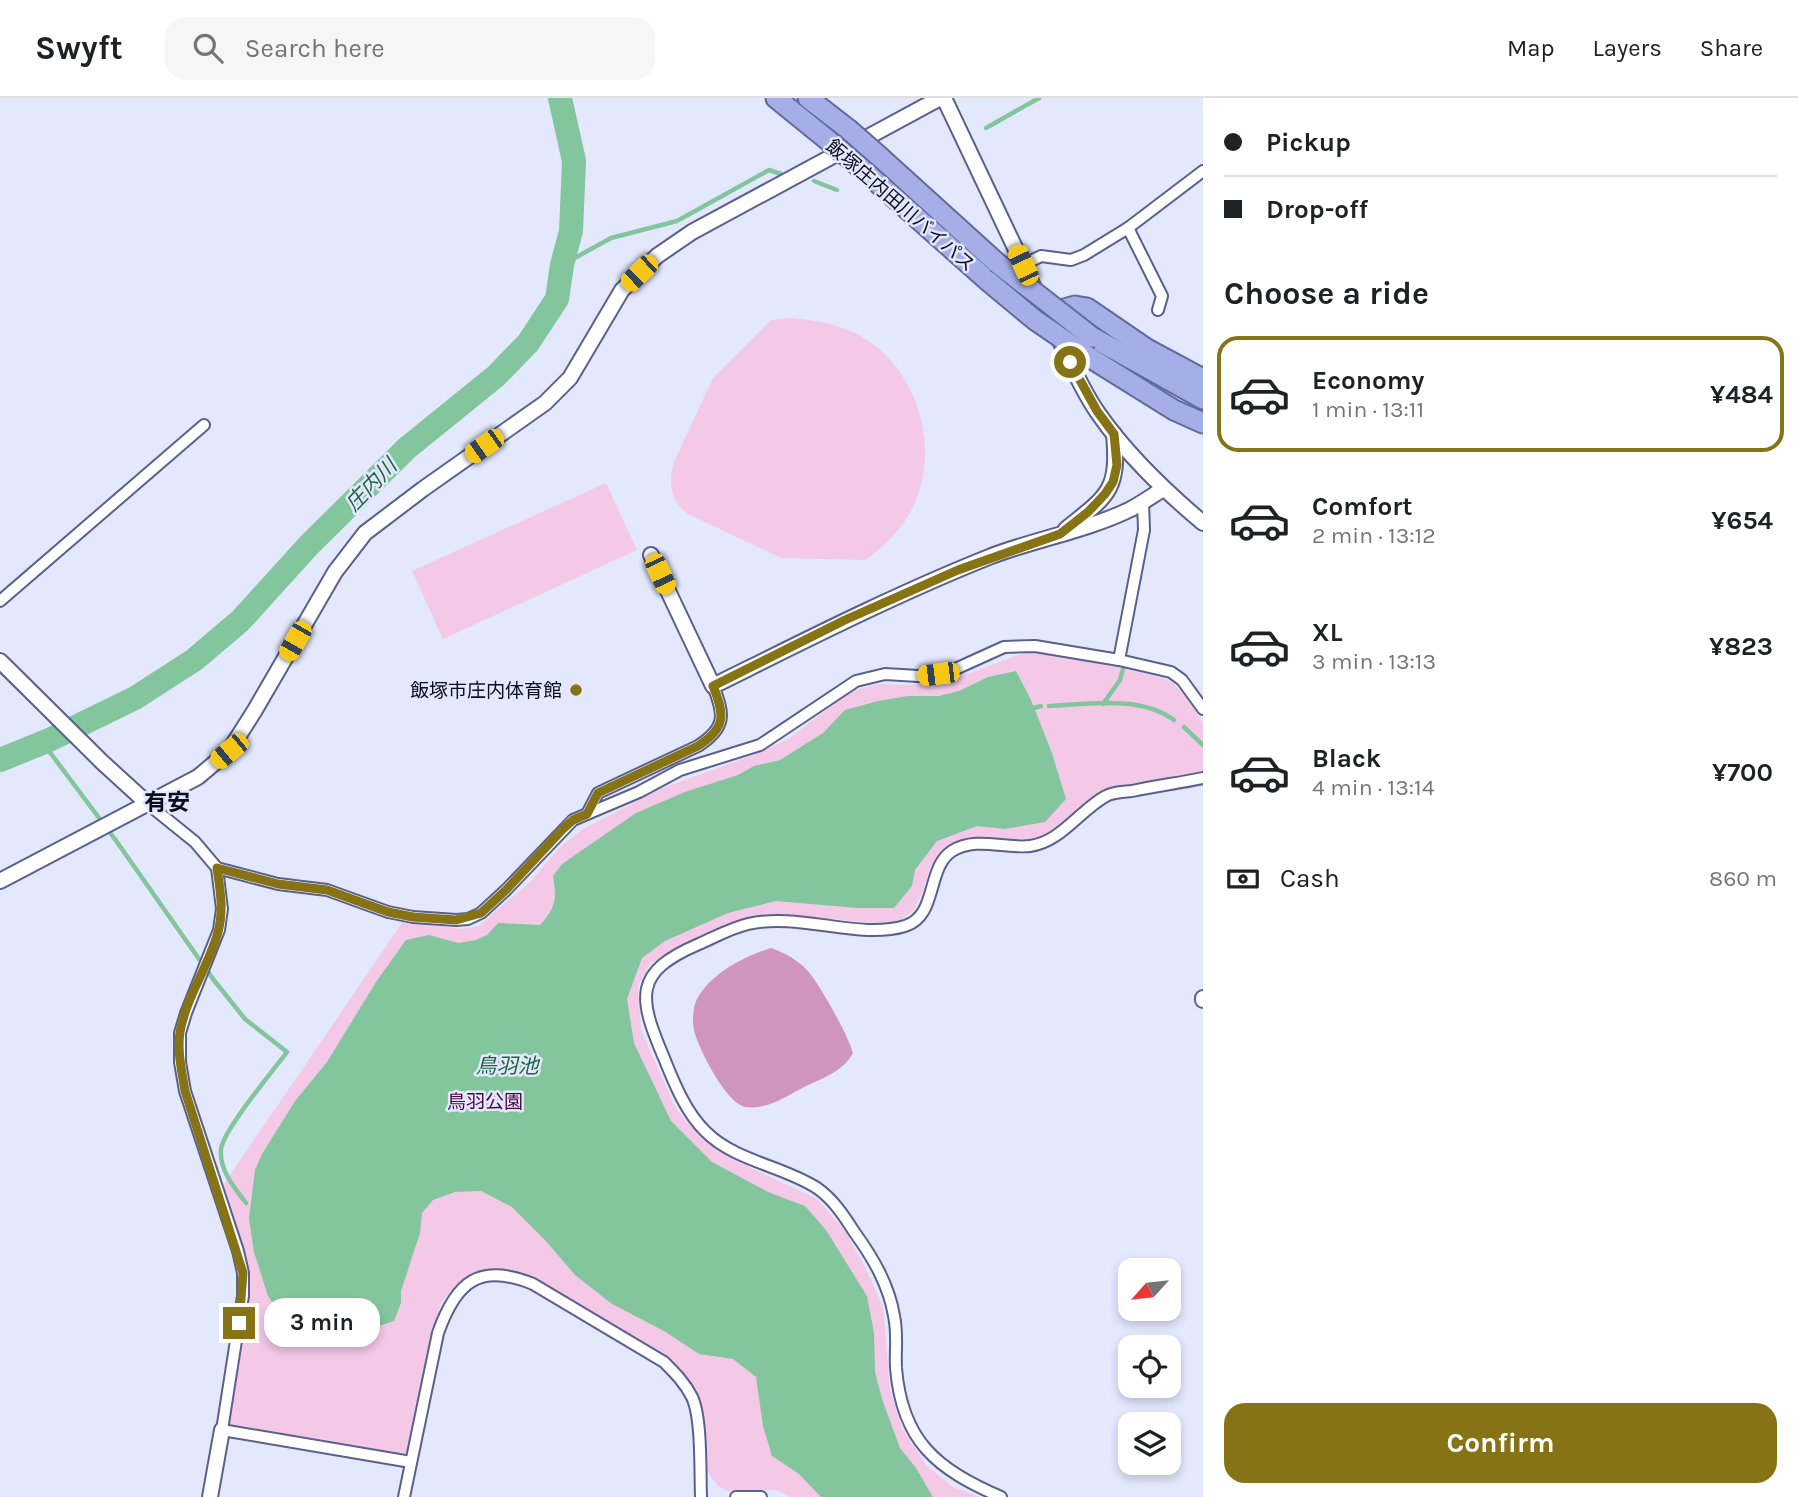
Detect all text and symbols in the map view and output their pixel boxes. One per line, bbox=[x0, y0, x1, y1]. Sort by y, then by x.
search box bbox=[165, 17, 655, 80]
text: Swyft bbox=[35, 29, 123, 67]
icon: search bbox=[189, 29, 227, 67]
text: Search here bbox=[245, 33, 385, 64]
text: Map bbox=[1507, 34, 1555, 62]
text: Layers bbox=[1593, 34, 1662, 62]
text: Share bbox=[1700, 34, 1763, 62]
text: Pickup bbox=[1266, 127, 1351, 158]
street label: 飯塚庄内田川バイパス bbox=[822, 135, 979, 276]
text: Drop-off bbox=[1266, 194, 1368, 225]
car bbox=[1005, 242, 1042, 288]
car bbox=[617, 251, 662, 295]
text: Choose a ride bbox=[1224, 275, 1429, 312]
route start bbox=[1054, 346, 1086, 378]
icon: car bbox=[1228, 363, 1291, 426]
text: Economy bbox=[1312, 365, 1424, 396]
text: ¥484 bbox=[1710, 379, 1773, 410]
text: 1 min · 13:11 bbox=[1312, 396, 1424, 423]
car bbox=[461, 425, 508, 467]
water label: 庄内川 bbox=[340, 453, 403, 516]
icon: car bbox=[1228, 489, 1291, 552]
text: Comfort bbox=[1312, 491, 1413, 522]
text: ¥654 bbox=[1711, 505, 1773, 536]
text: 2 min · 13:12 bbox=[1312, 522, 1436, 549]
car bbox=[642, 551, 679, 597]
icon: car bbox=[1228, 615, 1291, 678]
text: XL bbox=[1312, 617, 1343, 648]
car bbox=[276, 618, 315, 664]
text: ¥823 bbox=[1709, 631, 1773, 662]
text: 3 min · 13:13 bbox=[1312, 648, 1436, 675]
car bbox=[916, 661, 961, 687]
place label: 飯塚市庄内体育館 bbox=[410, 680, 562, 702]
marker: 飯塚市庄内体育館 bbox=[568, 682, 584, 698]
car bbox=[207, 729, 252, 773]
icon: car bbox=[1228, 741, 1291, 804]
text: Black bbox=[1312, 743, 1381, 774]
text: ¥700 bbox=[1712, 757, 1773, 788]
text: 4 min · 13:14 bbox=[1312, 774, 1435, 801]
district label: 有安 bbox=[144, 789, 190, 816]
icon: cash bbox=[1224, 860, 1262, 898]
text: Cash bbox=[1280, 863, 1340, 894]
text: 860 m bbox=[1709, 865, 1777, 892]
water label: 鳥羽池 bbox=[476, 1054, 540, 1078]
park label: 鳥羽公園 bbox=[447, 1091, 523, 1113]
north arrow bbox=[1118, 1258, 1181, 1321]
map controls bbox=[1118, 1258, 1181, 1475]
callout: 3 min bbox=[264, 1298, 379, 1348]
route end bbox=[223, 1307, 255, 1339]
text: 3 min bbox=[290, 1309, 354, 1336]
button: locate bbox=[1118, 1335, 1181, 1398]
button: Confirm bbox=[1224, 1403, 1777, 1483]
button: layers bbox=[1118, 1412, 1181, 1475]

